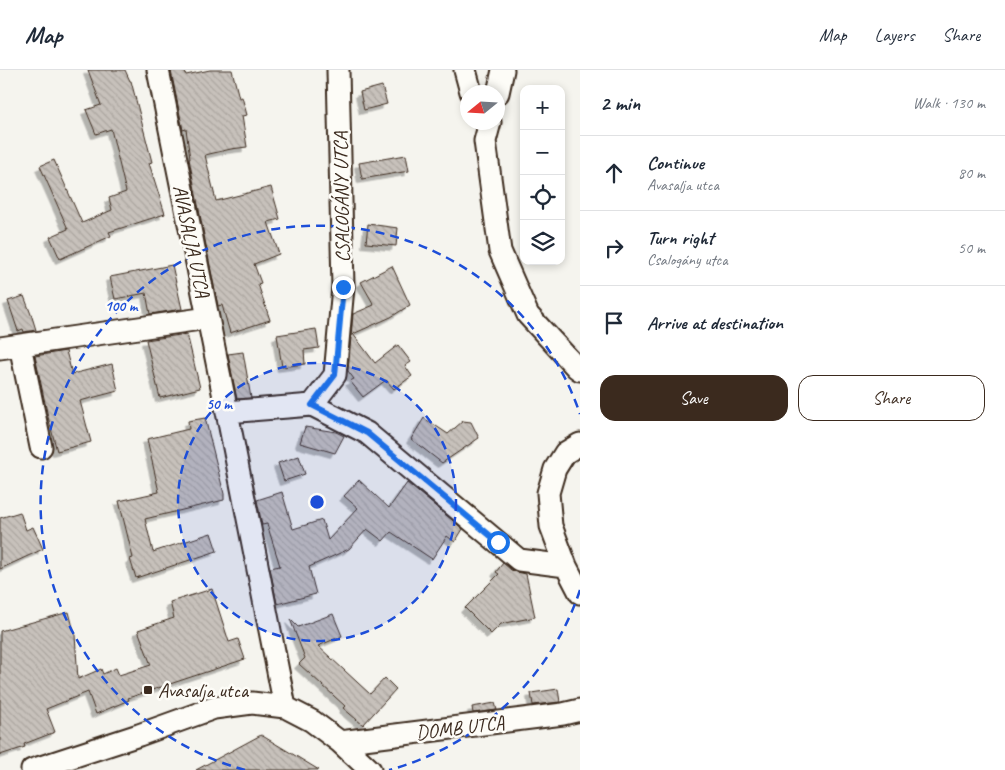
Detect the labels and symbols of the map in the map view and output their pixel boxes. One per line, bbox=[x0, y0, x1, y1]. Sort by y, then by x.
north arrow bbox=[460, 85, 505, 130]
street label: CSALOGÁNY UTCA bbox=[328, 130, 355, 263]
street label: AVASALJA UTCA bbox=[167, 182, 216, 301]
route end bbox=[332, 276, 355, 299]
text: 100 m bbox=[105, 297, 139, 316]
text: 50 m bbox=[206, 395, 233, 414]
centre of rings bbox=[308, 493, 326, 511]
route start bbox=[487, 531, 510, 554]
place label: Avasalja utca bbox=[158, 678, 250, 703]
marker: Avasalja utca bbox=[142, 684, 154, 696]
street label: DOMB UTCA bbox=[414, 710, 507, 745]

